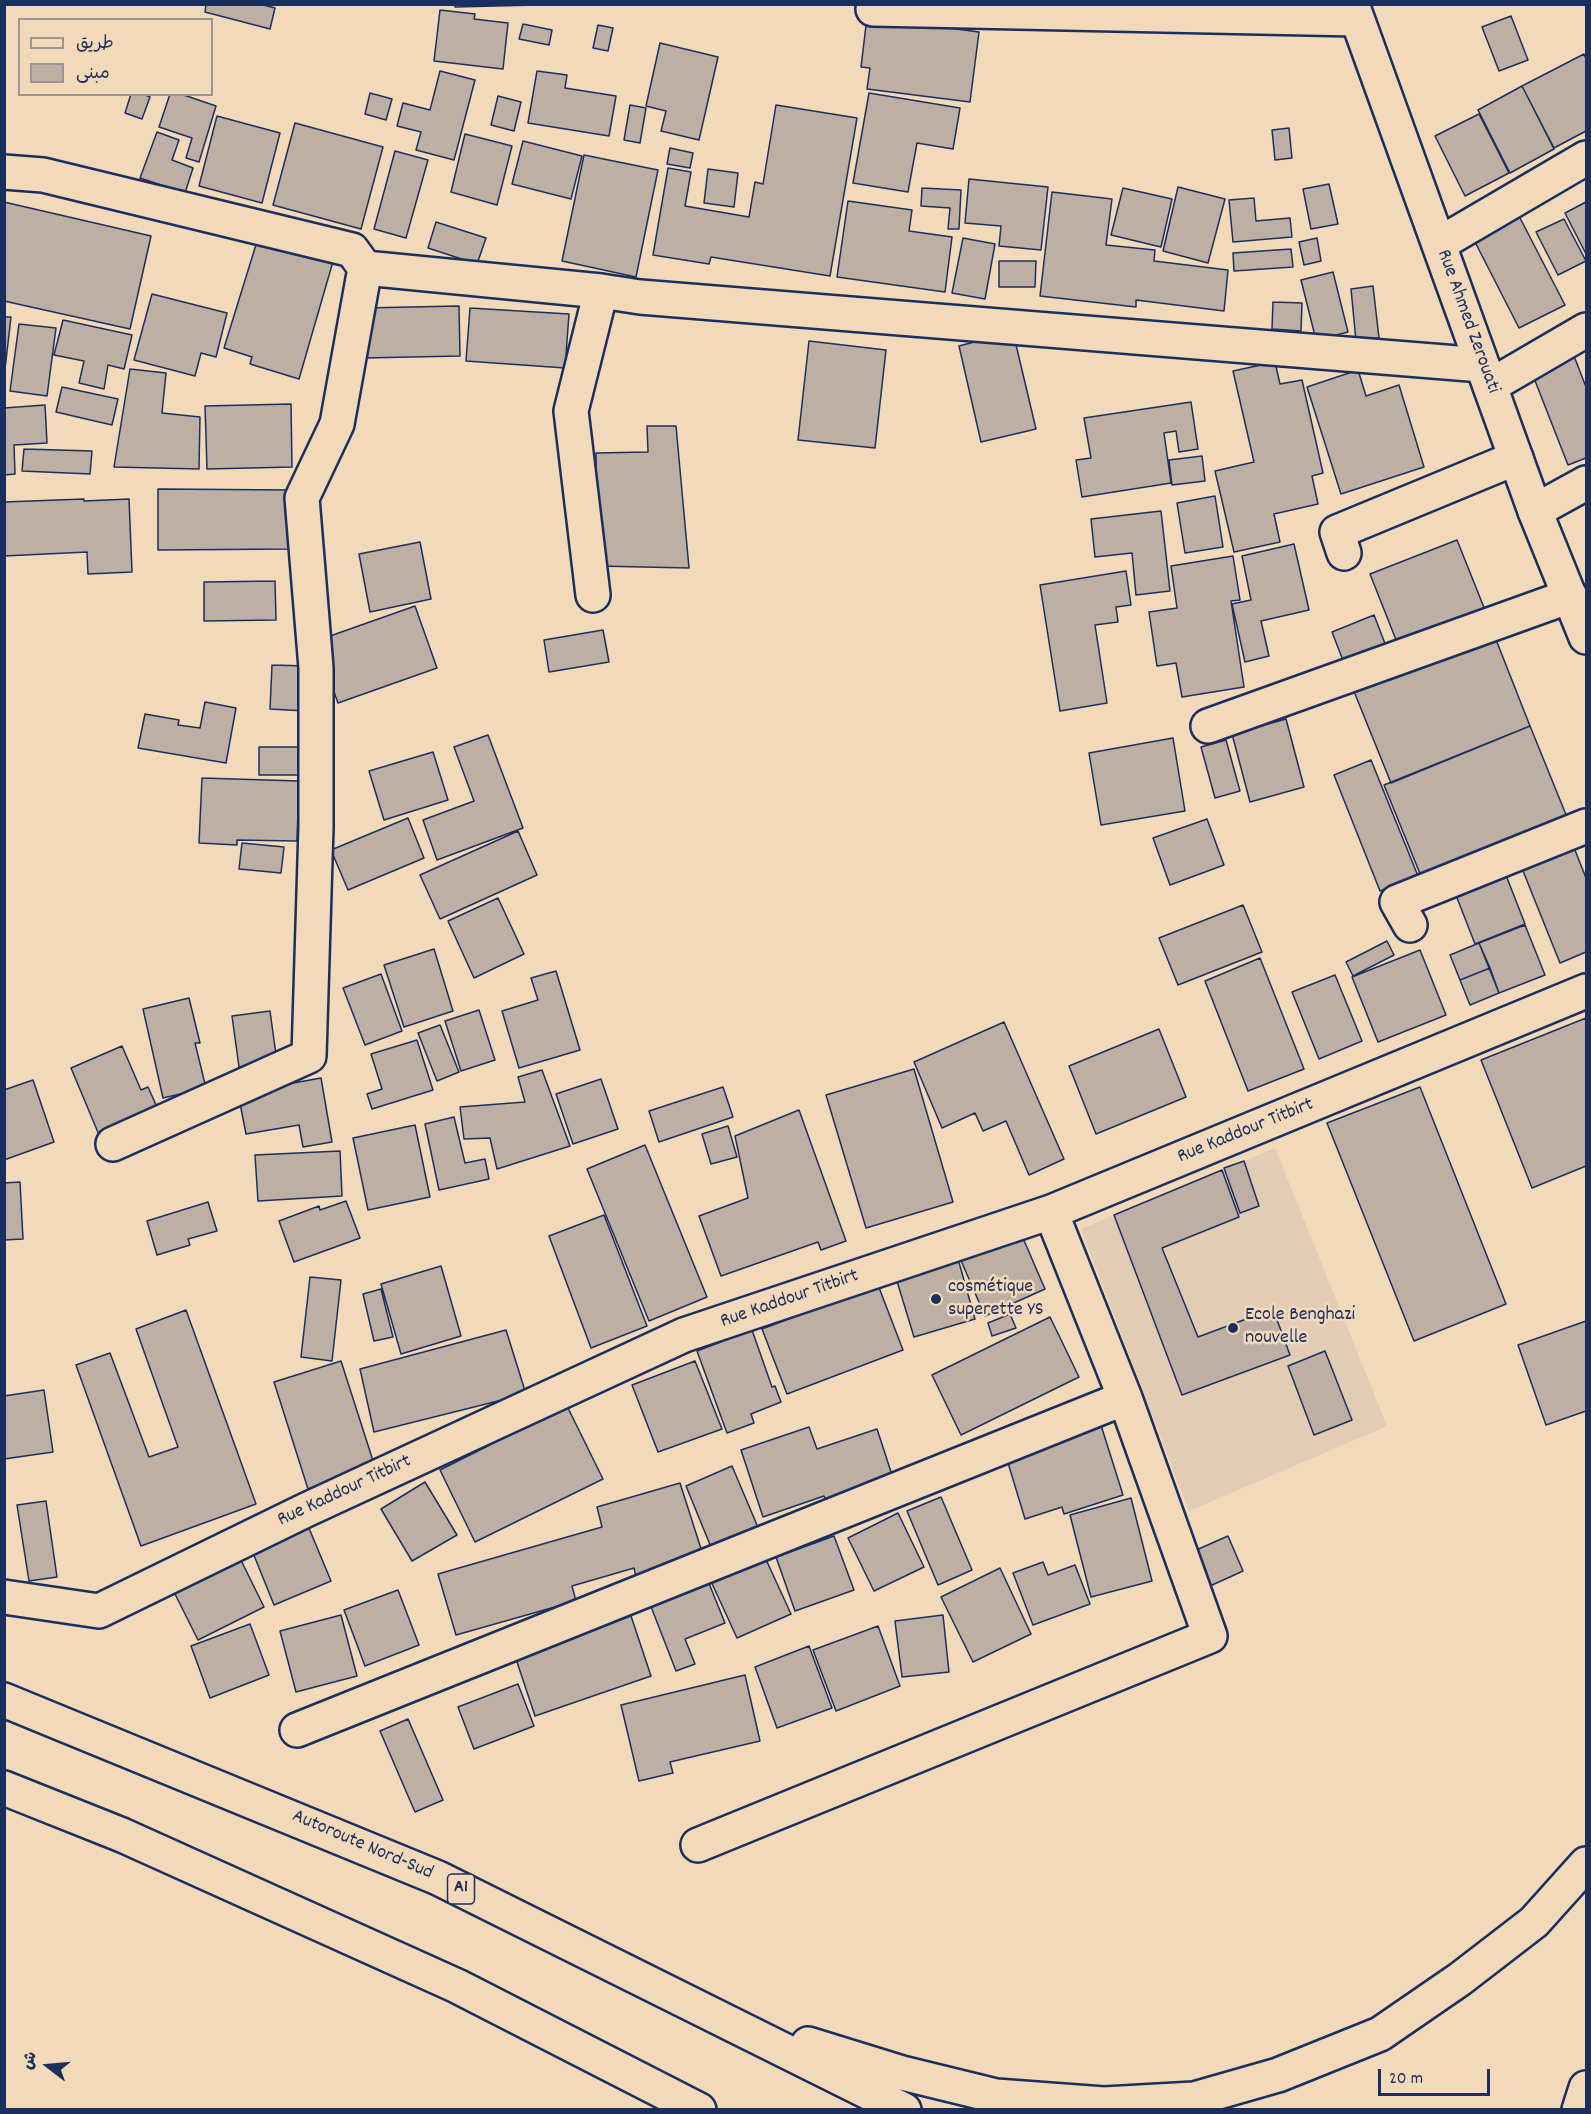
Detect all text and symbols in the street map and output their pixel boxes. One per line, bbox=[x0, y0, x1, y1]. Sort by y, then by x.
legend bbox=[18, 18, 213, 96]
text: طريق bbox=[76, 32, 114, 57]
text: مبنى bbox=[76, 62, 110, 87]
street label: Rue Ahmed Zerouati bbox=[1430, 247, 1504, 397]
street label: Rue Kaddour Titbirt bbox=[1174, 1094, 1318, 1170]
street label: Rue Kaddour Titbirt bbox=[718, 1265, 862, 1335]
place label: cosmétique superette YS bbox=[948, 1276, 1044, 1323]
marker: cosmétique superette YS bbox=[929, 1292, 943, 1306]
place label: Ecole Benghazi nouvelle bbox=[1245, 1304, 1355, 1351]
marker: Ecole Benghazi nouvelle bbox=[1226, 1321, 1240, 1335]
street label: Rue Kaddour Titbirt bbox=[274, 1451, 416, 1533]
street label: Autoroute Nord-Sud bbox=[288, 1806, 436, 1886]
road number: A1 bbox=[448, 1874, 474, 1904]
north arrow bbox=[18, 2036, 78, 2096]
text: ش bbox=[17, 2049, 44, 2073]
scale bar bbox=[1381, 2057, 1494, 2095]
text: 20 m bbox=[1389, 2067, 1423, 2092]

